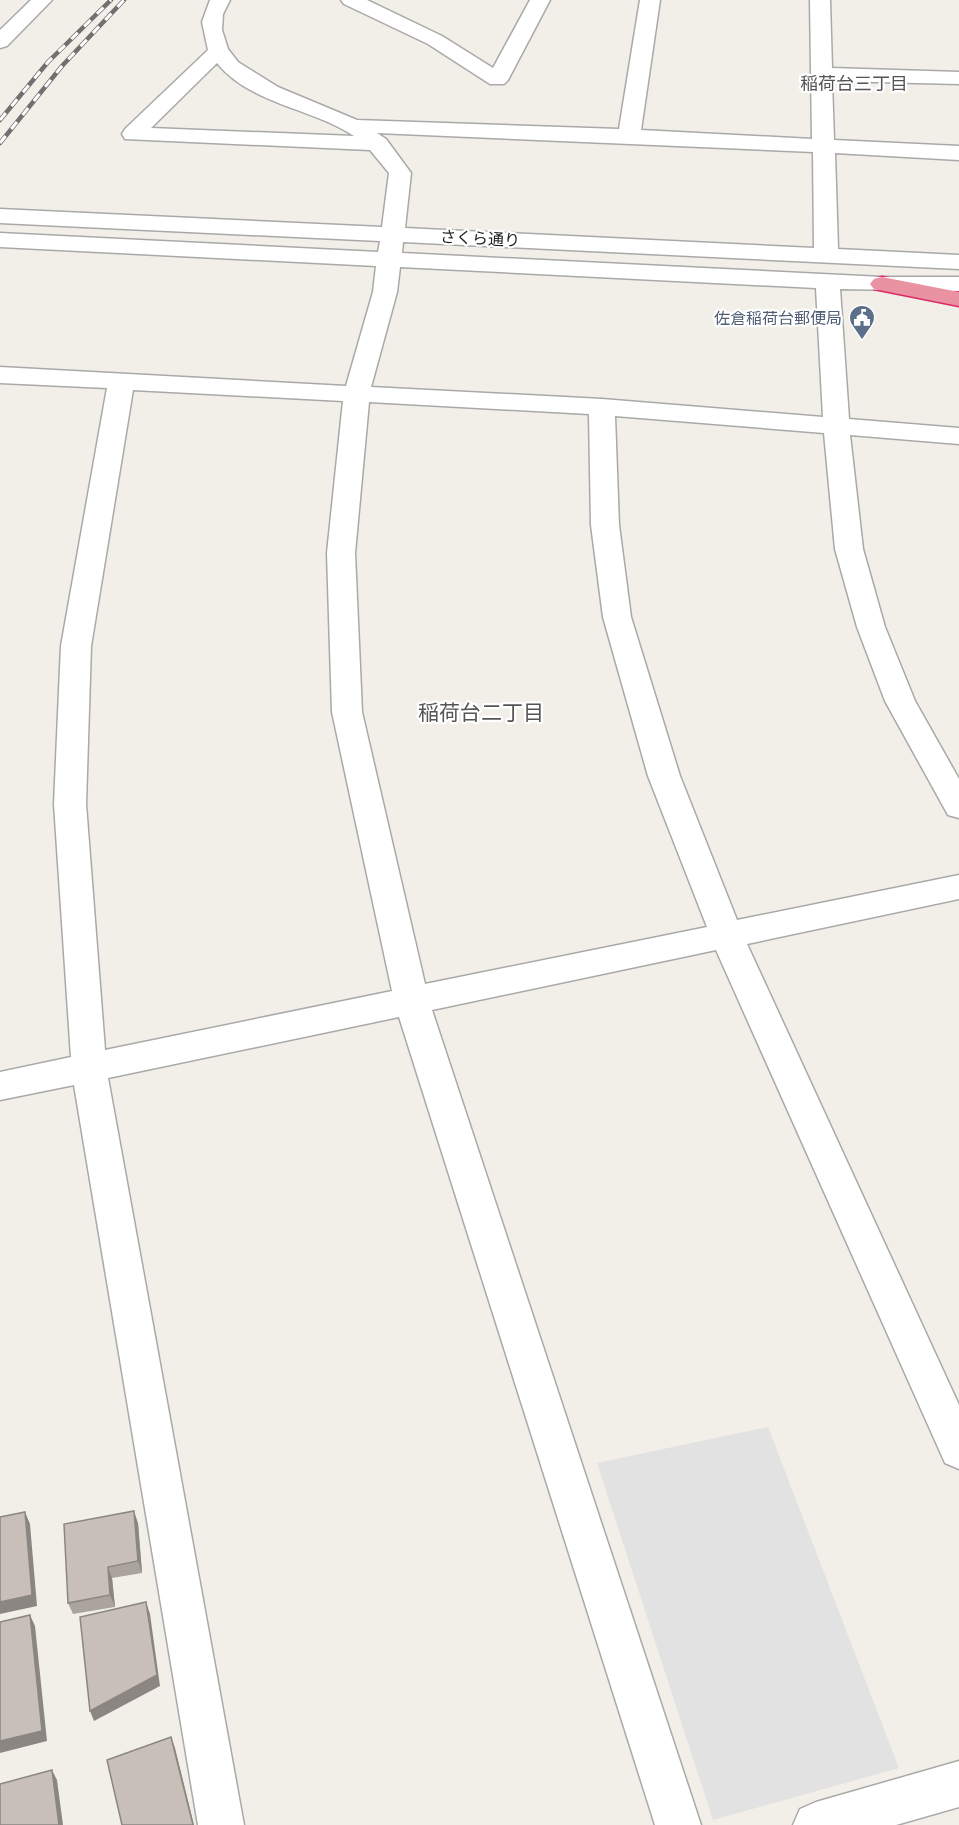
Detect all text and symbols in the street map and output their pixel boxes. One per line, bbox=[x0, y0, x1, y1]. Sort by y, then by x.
district label: 稲荷台三丁目 bbox=[800, 72, 908, 94]
street label: さくら通り bbox=[440, 226, 520, 250]
public building icon: 佐倉稲荷台郵便局 bbox=[847, 303, 877, 341]
place label: 佐倉稲荷台郵便局 bbox=[714, 308, 842, 328]
district label: 稲荷台二丁目 bbox=[418, 699, 544, 725]

